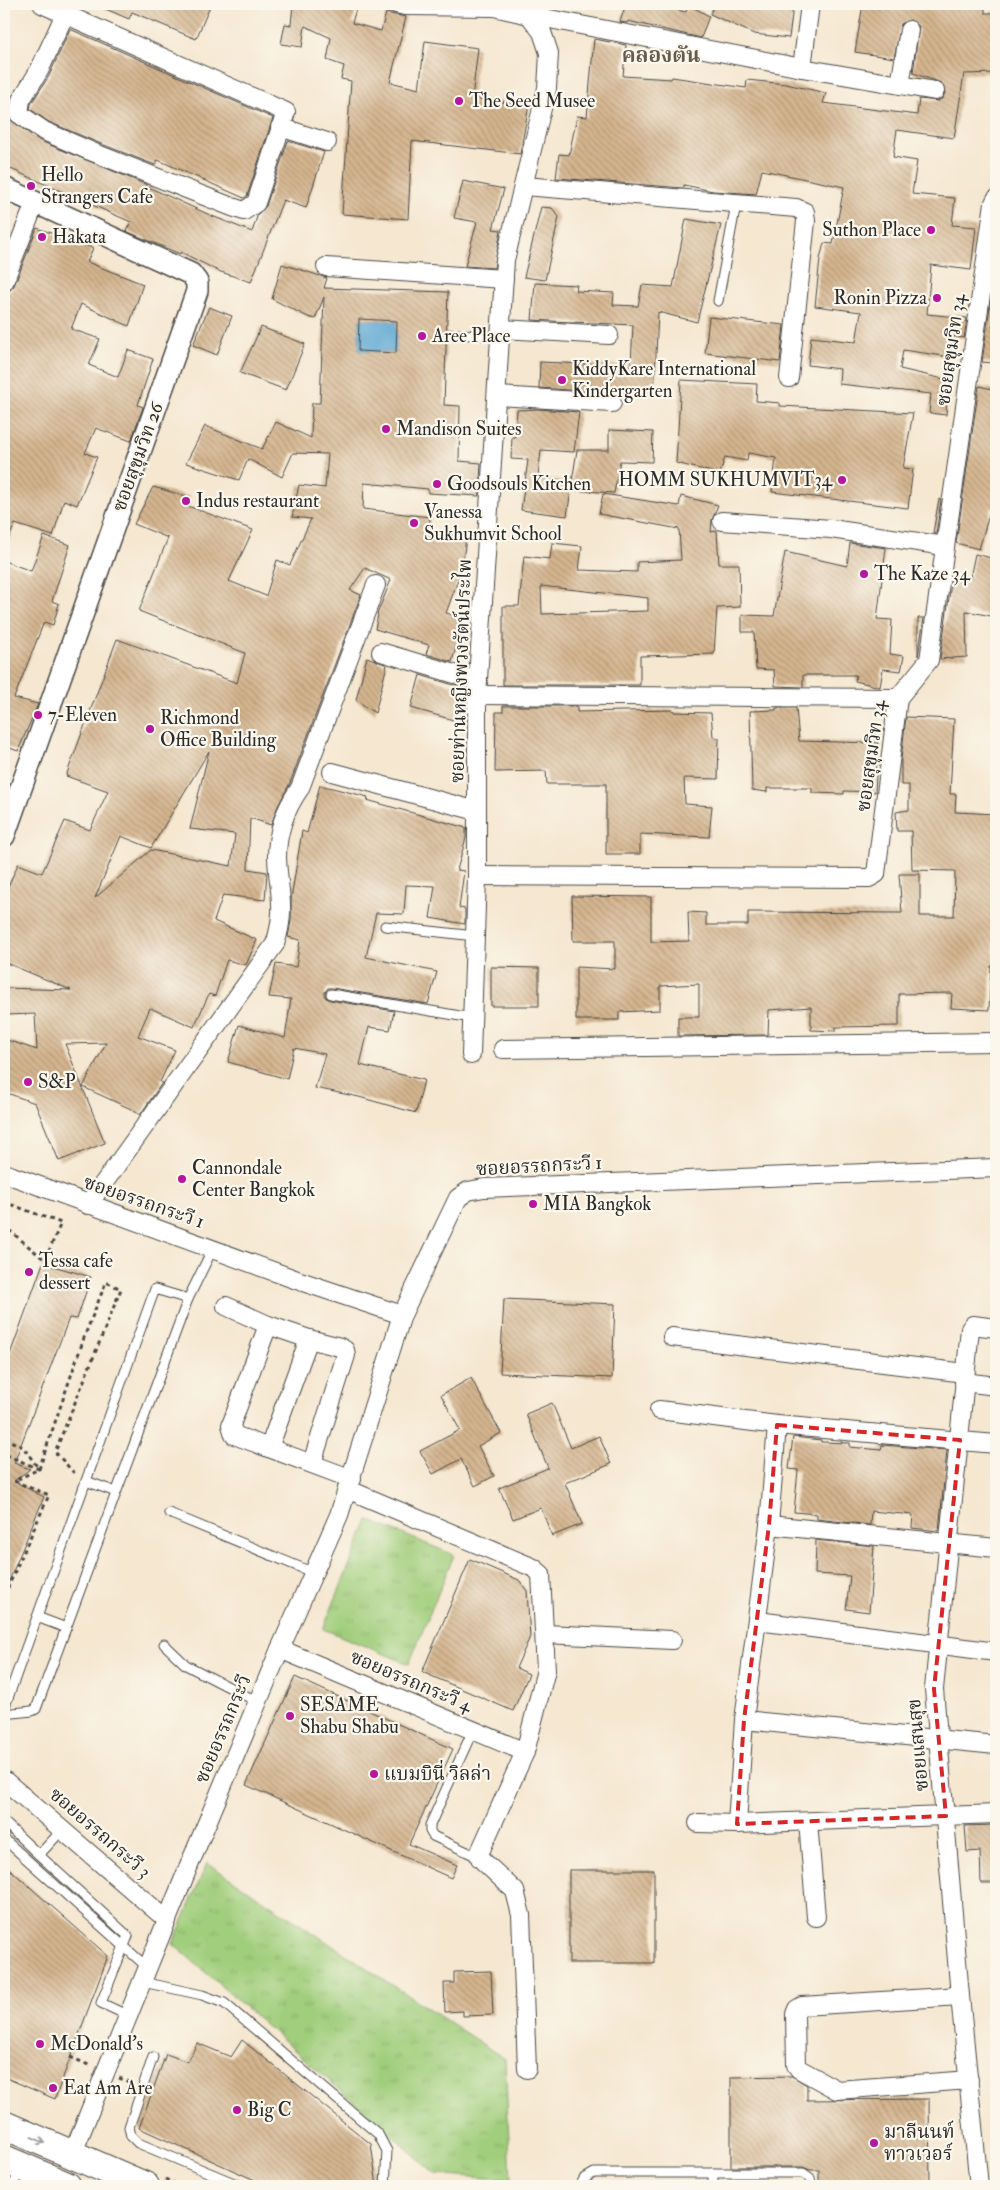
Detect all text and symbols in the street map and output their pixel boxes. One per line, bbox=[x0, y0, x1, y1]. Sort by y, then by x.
district label: คลองตัน bbox=[622, 42, 700, 69]
place label: The Seed Musee bbox=[469, 89, 595, 113]
marker: The Seed Musee bbox=[453, 95, 465, 107]
place label: Hello Strangers Cafe bbox=[41, 163, 153, 209]
marker: Hello Strangers Cafe bbox=[25, 180, 37, 192]
place label: Suthon Place bbox=[822, 218, 921, 242]
marker: Suthon Place bbox=[925, 224, 937, 236]
place label: Hakata bbox=[52, 225, 106, 249]
marker: Hakata bbox=[36, 231, 48, 243]
place label: Ronin Pizza bbox=[834, 286, 927, 310]
street label: ซอยสุขุมวิท 34 bbox=[931, 292, 971, 407]
marker: Ronin Pizza bbox=[931, 292, 943, 304]
place label: Aree Place bbox=[431, 324, 510, 348]
marker: Aree Place bbox=[416, 330, 428, 342]
place label: KiddyKare International Kindergarten bbox=[572, 357, 756, 403]
marker: KiddyKare International Kindergarten bbox=[556, 374, 568, 386]
street label: ซอยสุขุมวิท 26 bbox=[107, 398, 169, 515]
place label: Mandison Suites bbox=[396, 417, 522, 441]
marker: Mandison Suites bbox=[380, 423, 392, 435]
place label: HOMM SUKHUMVIT34 bbox=[618, 468, 833, 492]
place label: Goodsouls Kitchen bbox=[447, 472, 591, 496]
marker: HOMM SUKHUMVIT34 bbox=[836, 474, 848, 486]
marker: Goodsouls Kitchen bbox=[431, 478, 443, 490]
place label: Indus restaurant bbox=[196, 489, 319, 513]
marker: Indus restaurant bbox=[180, 495, 192, 507]
place label: Vanessa Sukhumvit School bbox=[424, 500, 562, 546]
marker: Vanessa Sukhumvit School bbox=[408, 517, 420, 529]
street label: ซอยท่านหญิงพวงรัตน์ประไพ bbox=[443, 558, 477, 783]
place label: The Kaze 34 bbox=[874, 562, 970, 586]
marker: The Kaze 34 bbox=[858, 568, 870, 580]
street label: ซอยสุขุมวิท 34 bbox=[851, 698, 891, 813]
place label: 7-Eleven bbox=[48, 703, 117, 727]
place label: Richmond Office Building bbox=[160, 706, 277, 752]
marker: 7-Eleven bbox=[32, 709, 44, 721]
marker: Richmond Office Building bbox=[144, 723, 156, 735]
place label: S&P bbox=[38, 1070, 76, 1094]
marker: S&P bbox=[22, 1076, 34, 1088]
street label: ซอยอรรถกระวี 1 bbox=[475, 1151, 603, 1181]
place label: Cannondale Center Bangkok bbox=[192, 1156, 315, 1202]
street label: ซอยอรรถกระวี 1 bbox=[80, 1170, 208, 1234]
marker: Cannondale Center Bangkok bbox=[176, 1173, 188, 1185]
place label: MIA Bangkok bbox=[543, 1192, 651, 1216]
marker: MIA Bangkok bbox=[527, 1198, 539, 1210]
place label: Tessa cafe dessert bbox=[39, 1249, 113, 1295]
marker: Tessa cafe dessert bbox=[23, 1266, 35, 1278]
street label: ซอยอรรถกระวี 4 bbox=[347, 1645, 476, 1718]
street label: ซอยอรรถกระวี bbox=[189, 1671, 257, 1787]
place label: SESAME Shabu Shabu bbox=[300, 1693, 399, 1739]
street label: ซอยแสนสุข bbox=[902, 1698, 934, 1792]
marker: SESAME Shabu Shabu bbox=[284, 1710, 296, 1722]
place label: แบมบินี่ วิลล่า bbox=[384, 1759, 491, 1786]
marker: แบมบินี่ วิลล่า bbox=[368, 1768, 380, 1780]
street label: ซอยอรรถกระวี 3 bbox=[44, 1782, 156, 1884]
place label: McDonald's bbox=[50, 2032, 143, 2056]
marker: McDonald's bbox=[34, 2038, 46, 2050]
place label: Eat Am Are bbox=[63, 2076, 153, 2100]
marker: Eat Am Are bbox=[47, 2082, 59, 2094]
place label: Big C bbox=[247, 2098, 292, 2122]
marker: Big C bbox=[231, 2104, 243, 2116]
place label: มาลีนนท์ ทาวเวอร์ bbox=[884, 2120, 955, 2166]
one-way arrow bbox=[30, 2136, 45, 2146]
marker: มาลีนนท์ ทาวเวอร์ bbox=[868, 2137, 880, 2149]

